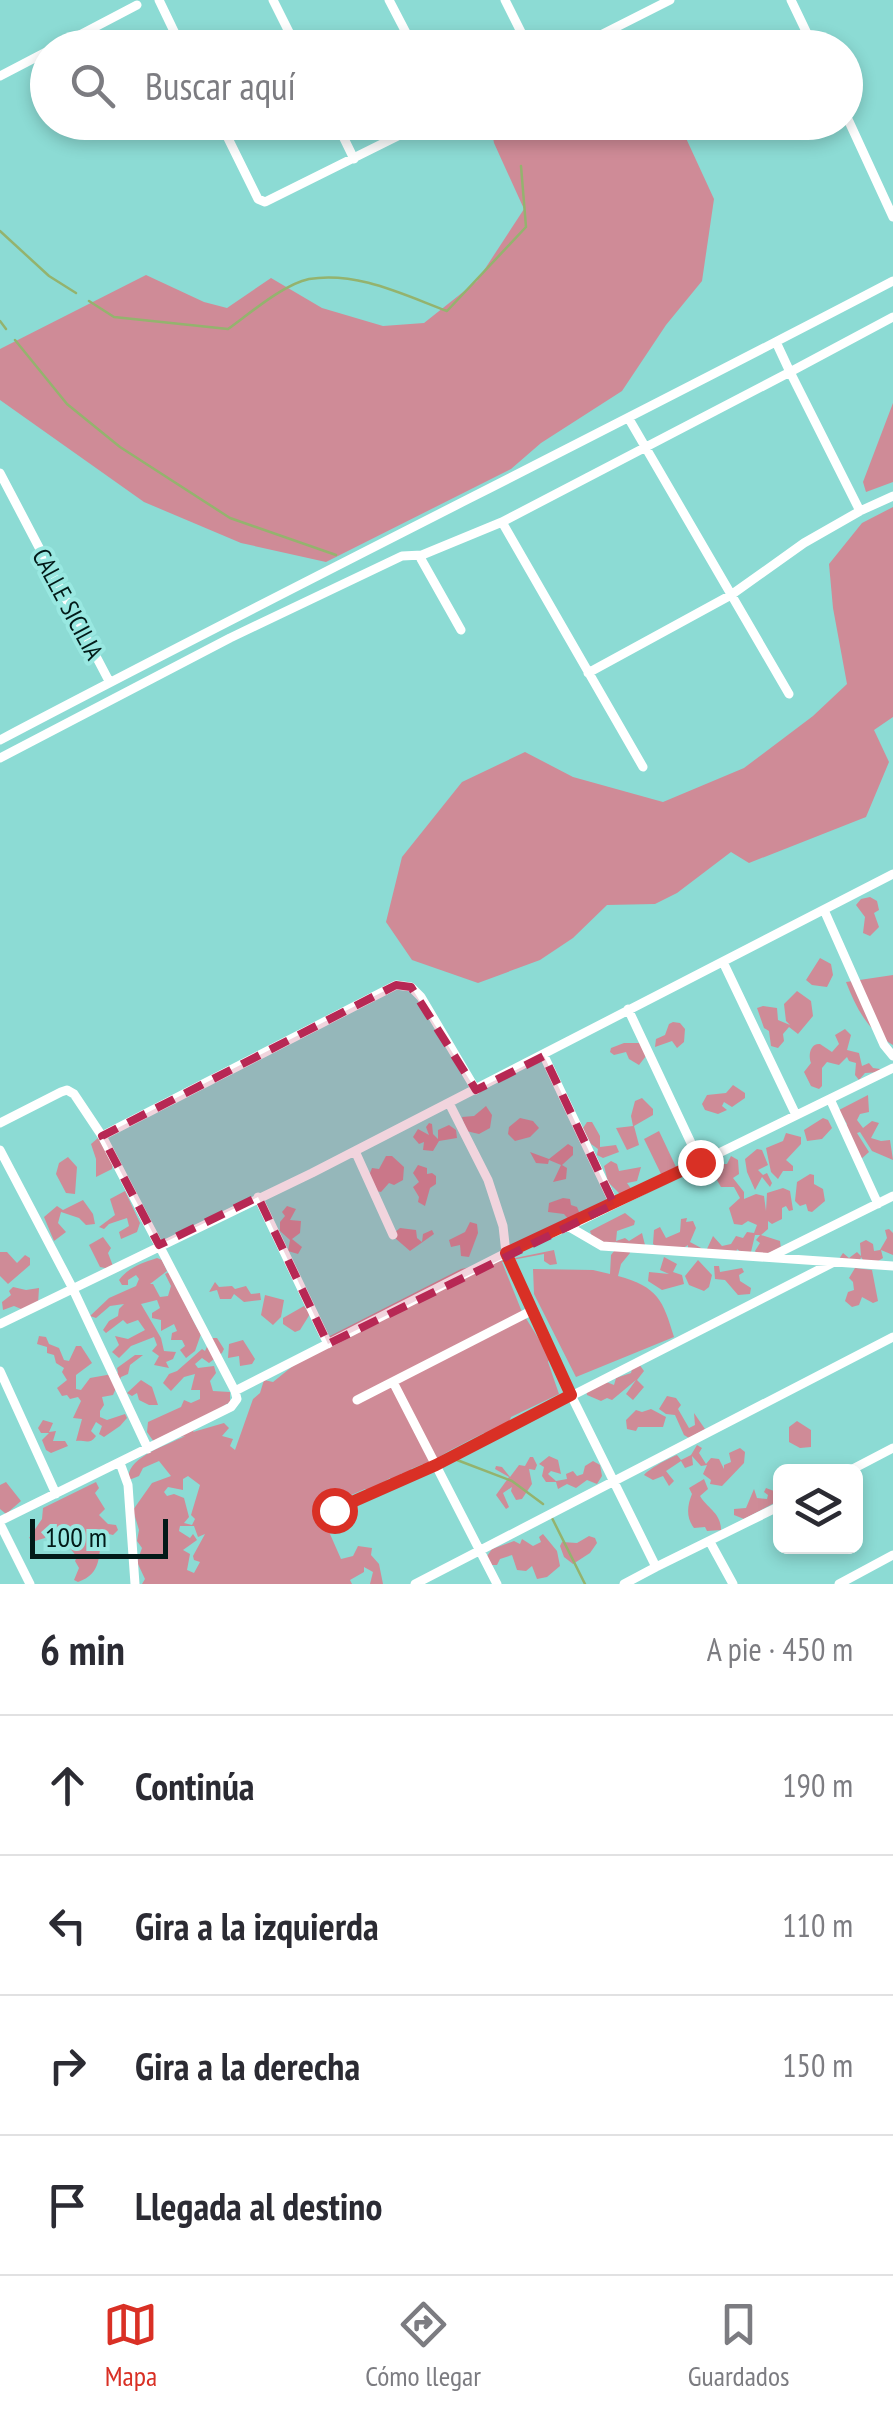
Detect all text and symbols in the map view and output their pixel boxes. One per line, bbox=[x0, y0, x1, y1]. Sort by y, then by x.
search box bbox=[30, 30, 863, 140]
icon: search bbox=[65, 58, 120, 113]
text: Buscar aquí bbox=[145, 61, 296, 110]
street label: CALLE SICILIA bbox=[25, 543, 111, 665]
route end bbox=[678, 1140, 724, 1186]
map controls bbox=[773, 1464, 863, 1554]
button: layers bbox=[773, 1464, 863, 1554]
route start bbox=[312, 1488, 358, 1534]
scale bar bbox=[30, 1514, 168, 1558]
text: 100 m bbox=[45, 1518, 107, 1555]
text: 6 min bbox=[40, 1622, 125, 1677]
text: A pie · 450 m bbox=[707, 1628, 853, 1670]
icon: ahead bbox=[40, 1758, 95, 1813]
text: Continúa bbox=[135, 1761, 255, 1810]
text: 190 m bbox=[782, 1764, 853, 1806]
icon: left bbox=[40, 1898, 95, 1953]
text: Gira a la izquierda bbox=[135, 1901, 379, 1950]
text: 110 m bbox=[782, 1904, 853, 1946]
icon: right bbox=[40, 2038, 95, 2093]
text: Gira a la derecha bbox=[135, 2041, 360, 2090]
text: 150 m bbox=[782, 2044, 853, 2086]
icon: arrive bbox=[40, 2178, 95, 2233]
text: Llegada al destino bbox=[135, 2181, 382, 2230]
tab: Mapa bbox=[103, 2297, 158, 2394]
tab: Cómo llegar bbox=[365, 2297, 481, 2394]
tab: Guardados bbox=[688, 2297, 790, 2394]

